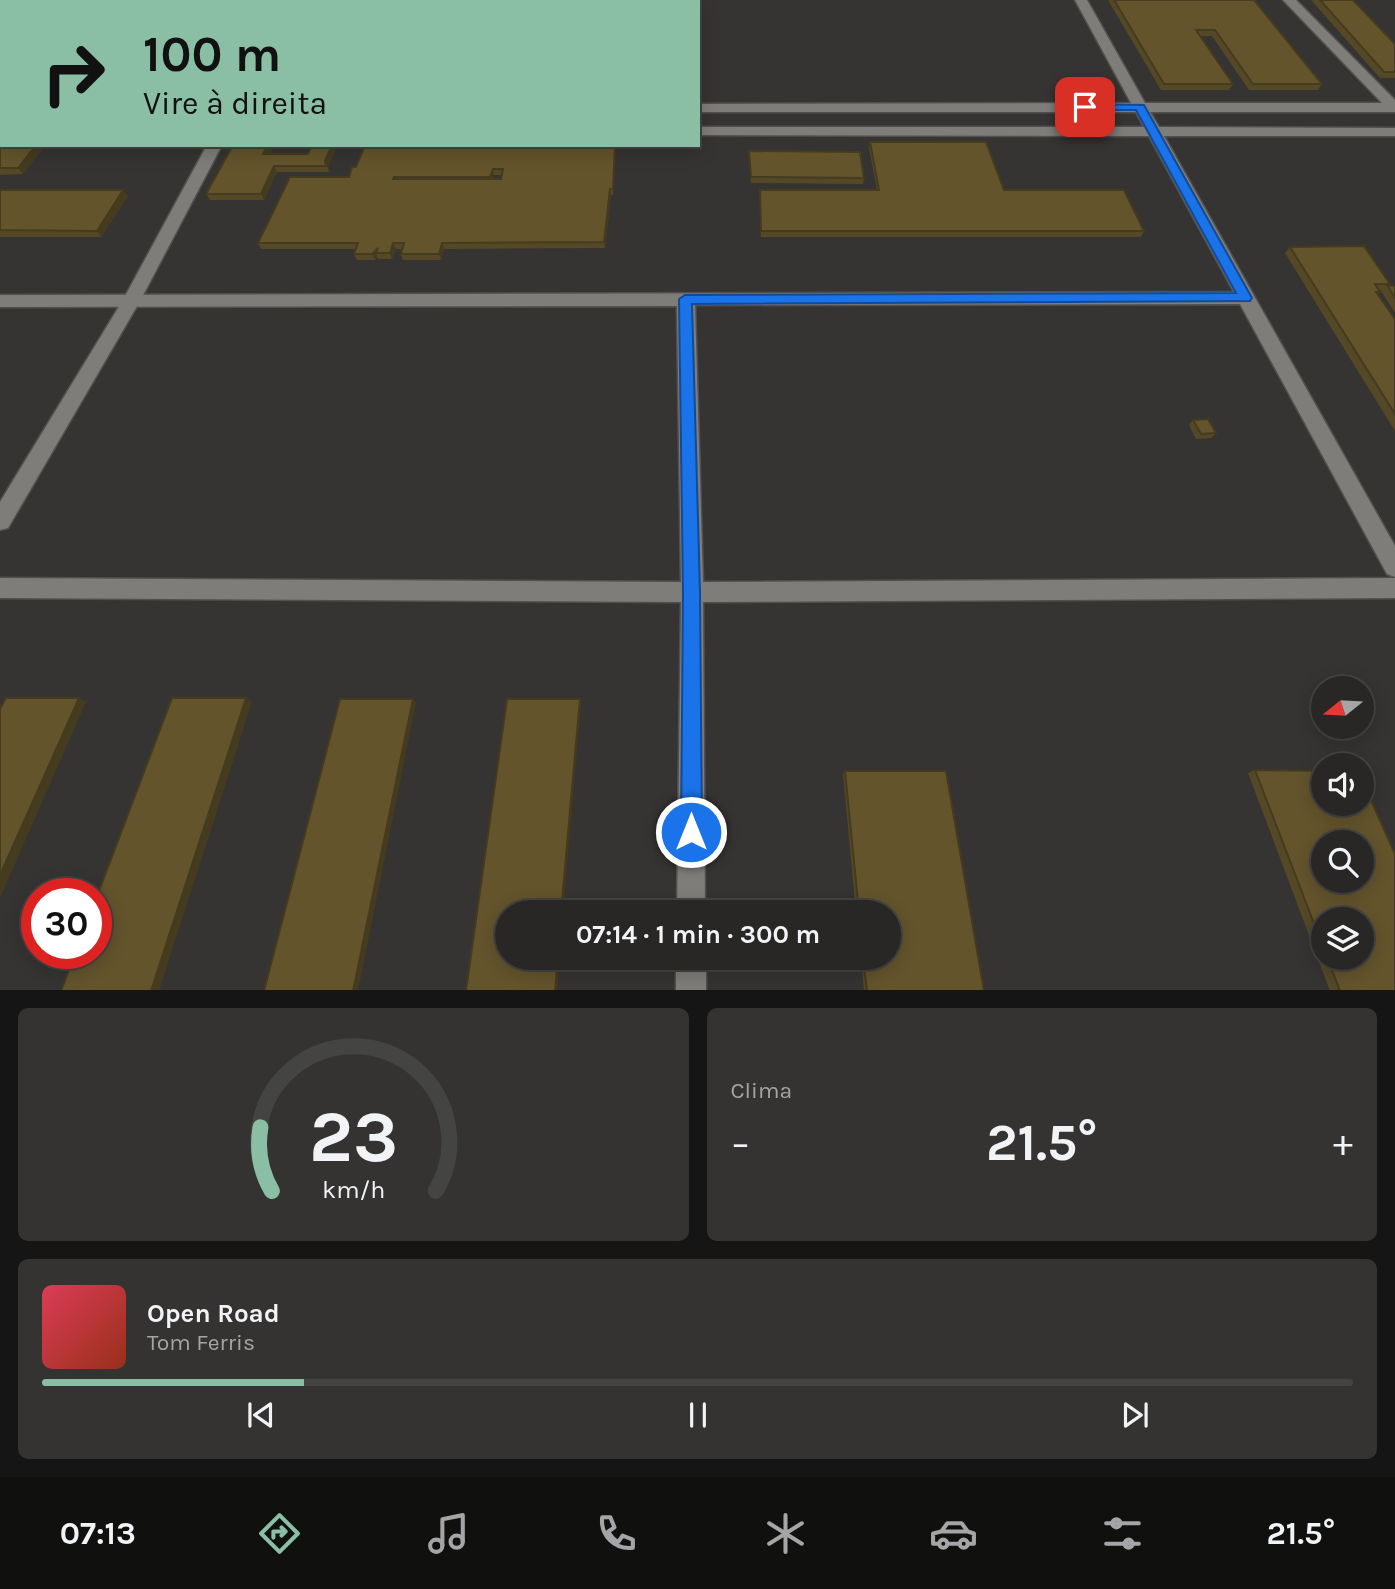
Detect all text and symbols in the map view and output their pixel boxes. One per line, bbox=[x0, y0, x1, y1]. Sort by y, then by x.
text: 100 m bbox=[143, 26, 281, 83]
icon: right bbox=[28, 28, 119, 119]
pin bbox=[1055, 77, 1115, 137]
text: Vire à direita bbox=[143, 85, 327, 122]
icon: arrive bbox=[1066, 88, 1104, 126]
north arrow bbox=[1311, 676, 1374, 738]
map controls bbox=[1311, 676, 1374, 970]
button: sound bbox=[1311, 753, 1374, 816]
position arrow bbox=[654, 795, 728, 869]
button: search bbox=[1311, 830, 1374, 893]
speed limit sign: 30 bbox=[21, 878, 112, 969]
button: layers bbox=[1311, 907, 1374, 970]
text: 07:14 · 1 min · 300 m bbox=[576, 919, 820, 950]
text: Clima bbox=[731, 1077, 792, 1104]
text: 23 bbox=[309, 1094, 398, 1179]
text: 21.5° bbox=[986, 1112, 1098, 1173]
text: − bbox=[731, 1121, 750, 1166]
text: + bbox=[1333, 1121, 1353, 1166]
text: km/h bbox=[322, 1174, 385, 1203]
text: Open Road bbox=[147, 1298, 280, 1329]
text: Tom Ferris bbox=[147, 1329, 255, 1356]
icon: previous bbox=[242, 1396, 280, 1434]
icon: pause bbox=[679, 1396, 717, 1434]
icon: next bbox=[1116, 1396, 1154, 1434]
icon: directions bbox=[255, 1509, 304, 1558]
icon: music bbox=[424, 1509, 473, 1558]
icon: phone bbox=[592, 1509, 641, 1558]
icon: climate bbox=[761, 1509, 810, 1558]
icon: car bbox=[929, 1509, 978, 1558]
icon: filters bbox=[1098, 1509, 1147, 1558]
text: 07:13 bbox=[60, 1515, 136, 1552]
text: 21.5° bbox=[1266, 1515, 1335, 1552]

